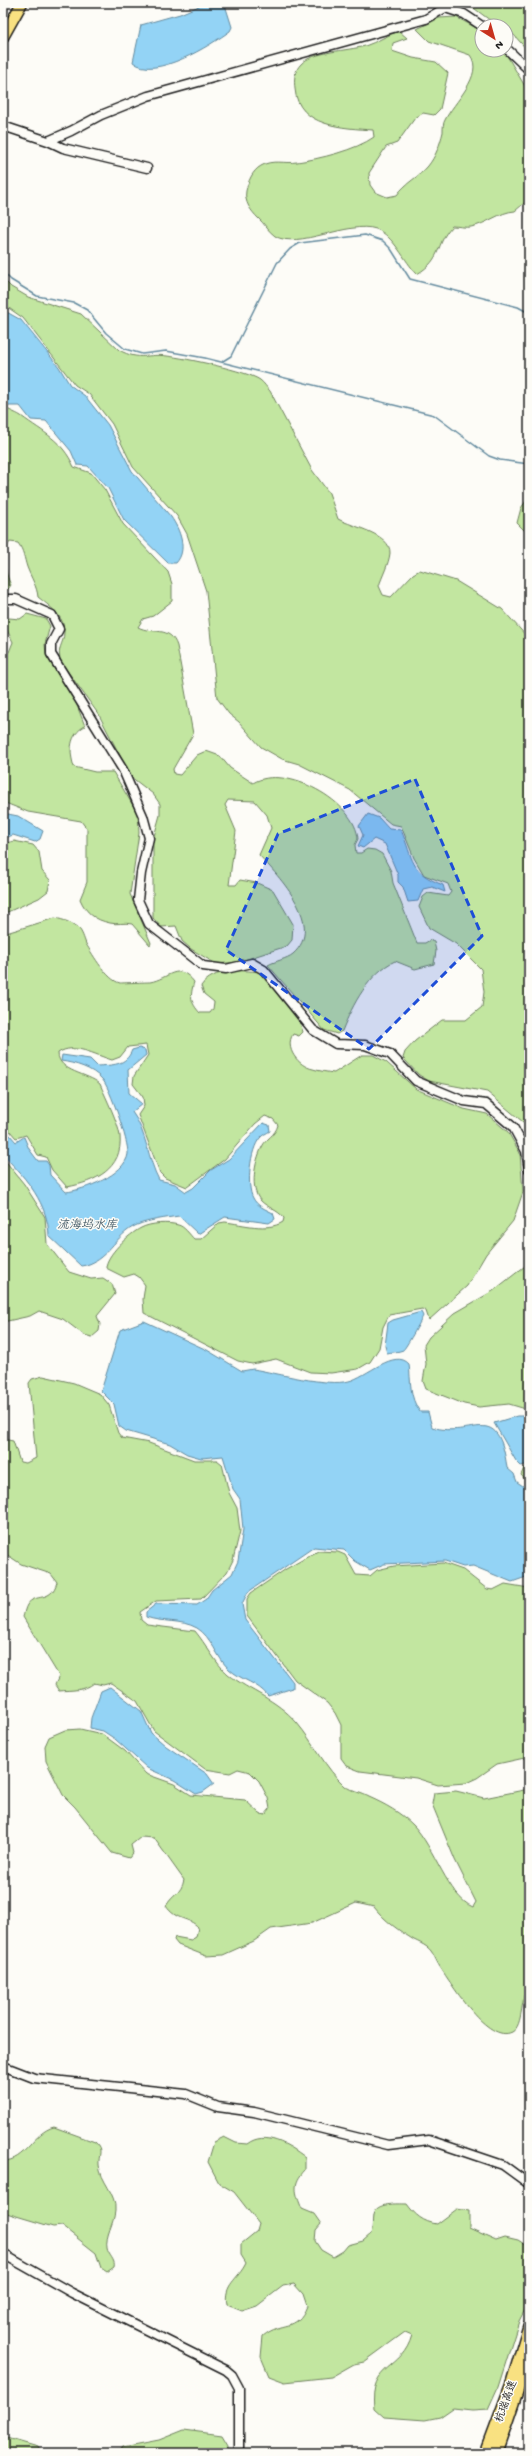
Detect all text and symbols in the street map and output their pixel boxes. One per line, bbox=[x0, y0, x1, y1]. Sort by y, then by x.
north arrow bbox=[474, 18, 514, 58]
text: N bbox=[492, 37, 505, 51]
water label: 流海坞水库 bbox=[57, 1218, 118, 1233]
street label: 杭瑞高速 bbox=[492, 2378, 520, 2424]

